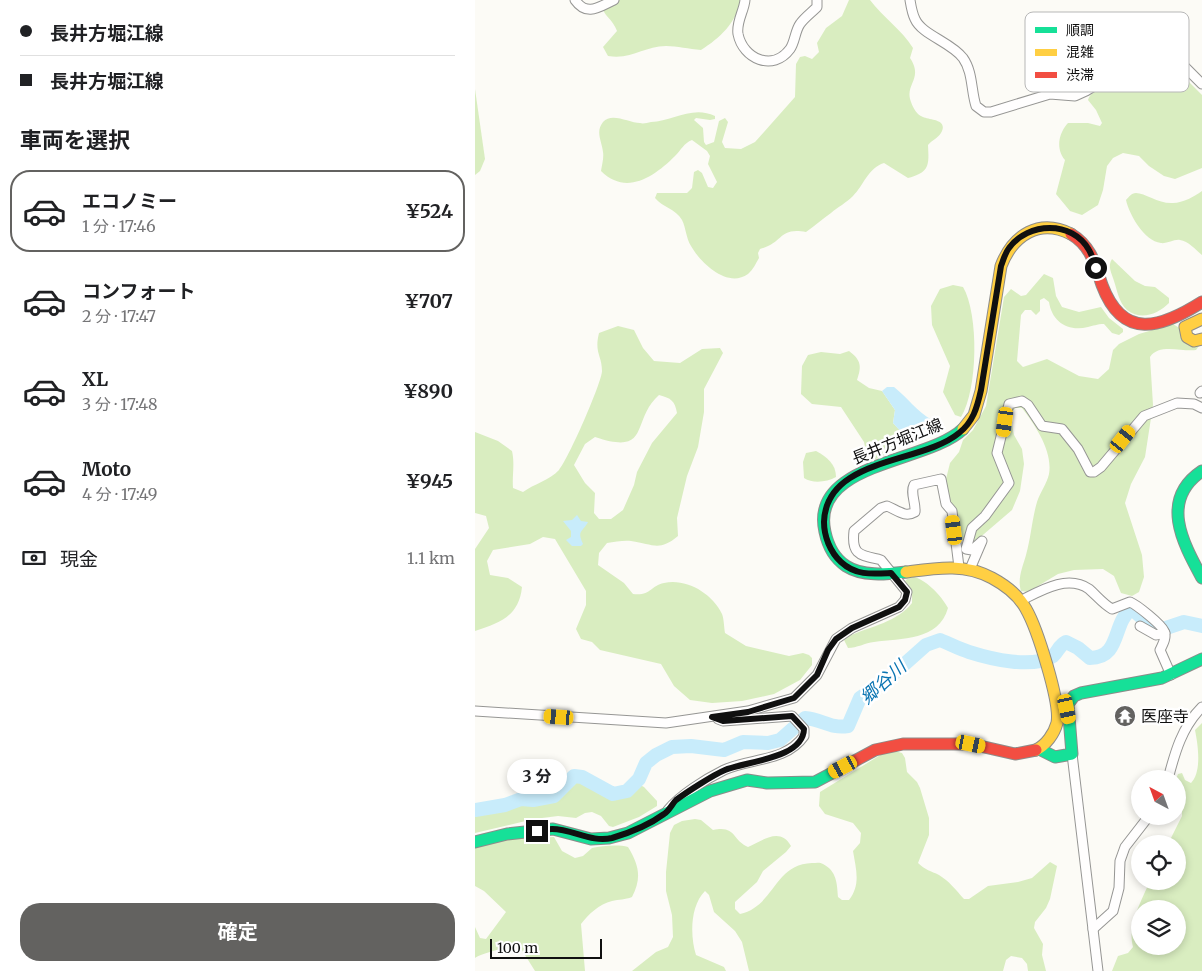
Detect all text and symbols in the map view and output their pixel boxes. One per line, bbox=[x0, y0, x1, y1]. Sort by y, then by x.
legend bbox=[1025, 12, 1189, 92]
text: 長井方堀江線 bbox=[50, 21, 164, 45]
text: 順調 bbox=[1066, 21, 1094, 39]
text: 混雑 bbox=[1066, 43, 1094, 61]
text: 渋滞 bbox=[1066, 66, 1094, 84]
text: 長井方堀江線 bbox=[50, 69, 164, 93]
text: 車両を選択 bbox=[20, 126, 130, 154]
icon: car bbox=[22, 189, 67, 234]
text: エコノミー bbox=[82, 189, 177, 213]
text: ¥524 bbox=[405, 199, 453, 223]
text: 1 分 · 17:46 bbox=[82, 216, 156, 236]
route start bbox=[1085, 257, 1107, 279]
icon: car bbox=[22, 279, 67, 324]
text: コンフォート bbox=[82, 279, 195, 303]
text: ¥707 bbox=[404, 289, 453, 313]
text: 2 分 · 17:47 bbox=[82, 306, 156, 326]
text: XL bbox=[82, 367, 108, 391]
icon: car bbox=[22, 369, 67, 414]
text: ¥890 bbox=[403, 379, 453, 403]
text: 3 分 · 17:48 bbox=[82, 394, 157, 414]
car bbox=[995, 406, 1014, 438]
street label: 長井方堀江線 bbox=[849, 414, 945, 468]
car bbox=[1107, 423, 1138, 455]
text: Moto bbox=[82, 457, 131, 481]
icon: car bbox=[22, 459, 67, 504]
text: ¥945 bbox=[406, 469, 453, 493]
text: 4 分 · 17:49 bbox=[82, 484, 157, 504]
car bbox=[944, 514, 963, 546]
icon: cash bbox=[20, 544, 48, 572]
text: 現金 bbox=[60, 547, 98, 571]
text: 1.1 km bbox=[407, 548, 455, 568]
water label: 郷谷川 bbox=[855, 654, 912, 709]
car bbox=[1056, 693, 1077, 725]
temple icon: 医座寺 bbox=[1113, 704, 1137, 728]
place label: 医座寺 bbox=[1141, 706, 1189, 726]
car bbox=[543, 708, 574, 726]
car bbox=[954, 734, 987, 754]
car bbox=[826, 753, 859, 781]
callout: 3 分 bbox=[507, 758, 567, 794]
text: 3 分 bbox=[523, 766, 551, 786]
north arrow bbox=[1131, 770, 1186, 825]
map controls bbox=[1131, 770, 1186, 955]
route end bbox=[526, 820, 548, 842]
button: locate bbox=[1131, 835, 1186, 890]
button: layers bbox=[1131, 900, 1186, 955]
button: 確定 bbox=[20, 903, 455, 961]
scale bar bbox=[490, 936, 603, 959]
text: 100 m bbox=[497, 939, 538, 957]

